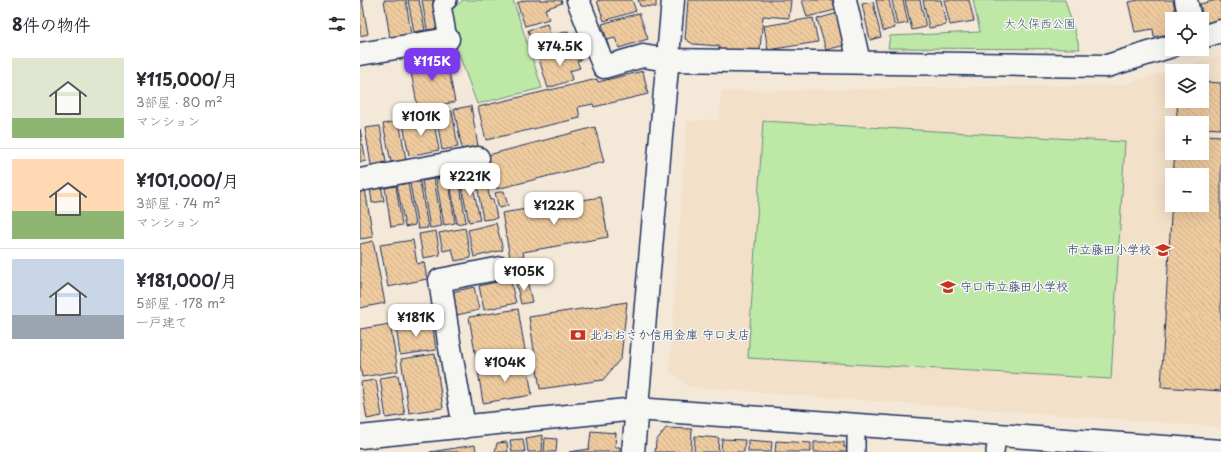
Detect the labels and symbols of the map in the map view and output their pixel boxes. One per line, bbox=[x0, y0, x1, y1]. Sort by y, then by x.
park label: 大久保西公園 bbox=[1004, 14, 1076, 32]
pin: ¥74.5K bbox=[527, 33, 593, 67]
pin: ¥115K bbox=[404, 48, 460, 82]
pin: ¥101K bbox=[393, 103, 449, 137]
pin: ¥221K bbox=[442, 163, 498, 197]
pin: ¥122K bbox=[526, 192, 582, 226]
place label: 市立藤田小学校 bbox=[1067, 240, 1151, 258]
school or university icon: 市立藤田小学校 bbox=[1154, 241, 1172, 259]
pin: ¥105K bbox=[496, 258, 552, 292]
place label: 守口市立藤田小学校 bbox=[960, 277, 1068, 295]
school or university icon: 守口市立藤田小学校 bbox=[939, 278, 957, 296]
pin: ¥181K bbox=[388, 304, 444, 338]
place label: 北おおさか信用金庫 守口支店 bbox=[590, 325, 750, 343]
bank icon: 北おおさか信用金庫 守口支店 bbox=[569, 326, 587, 344]
pin: ¥104K bbox=[477, 349, 533, 383]

